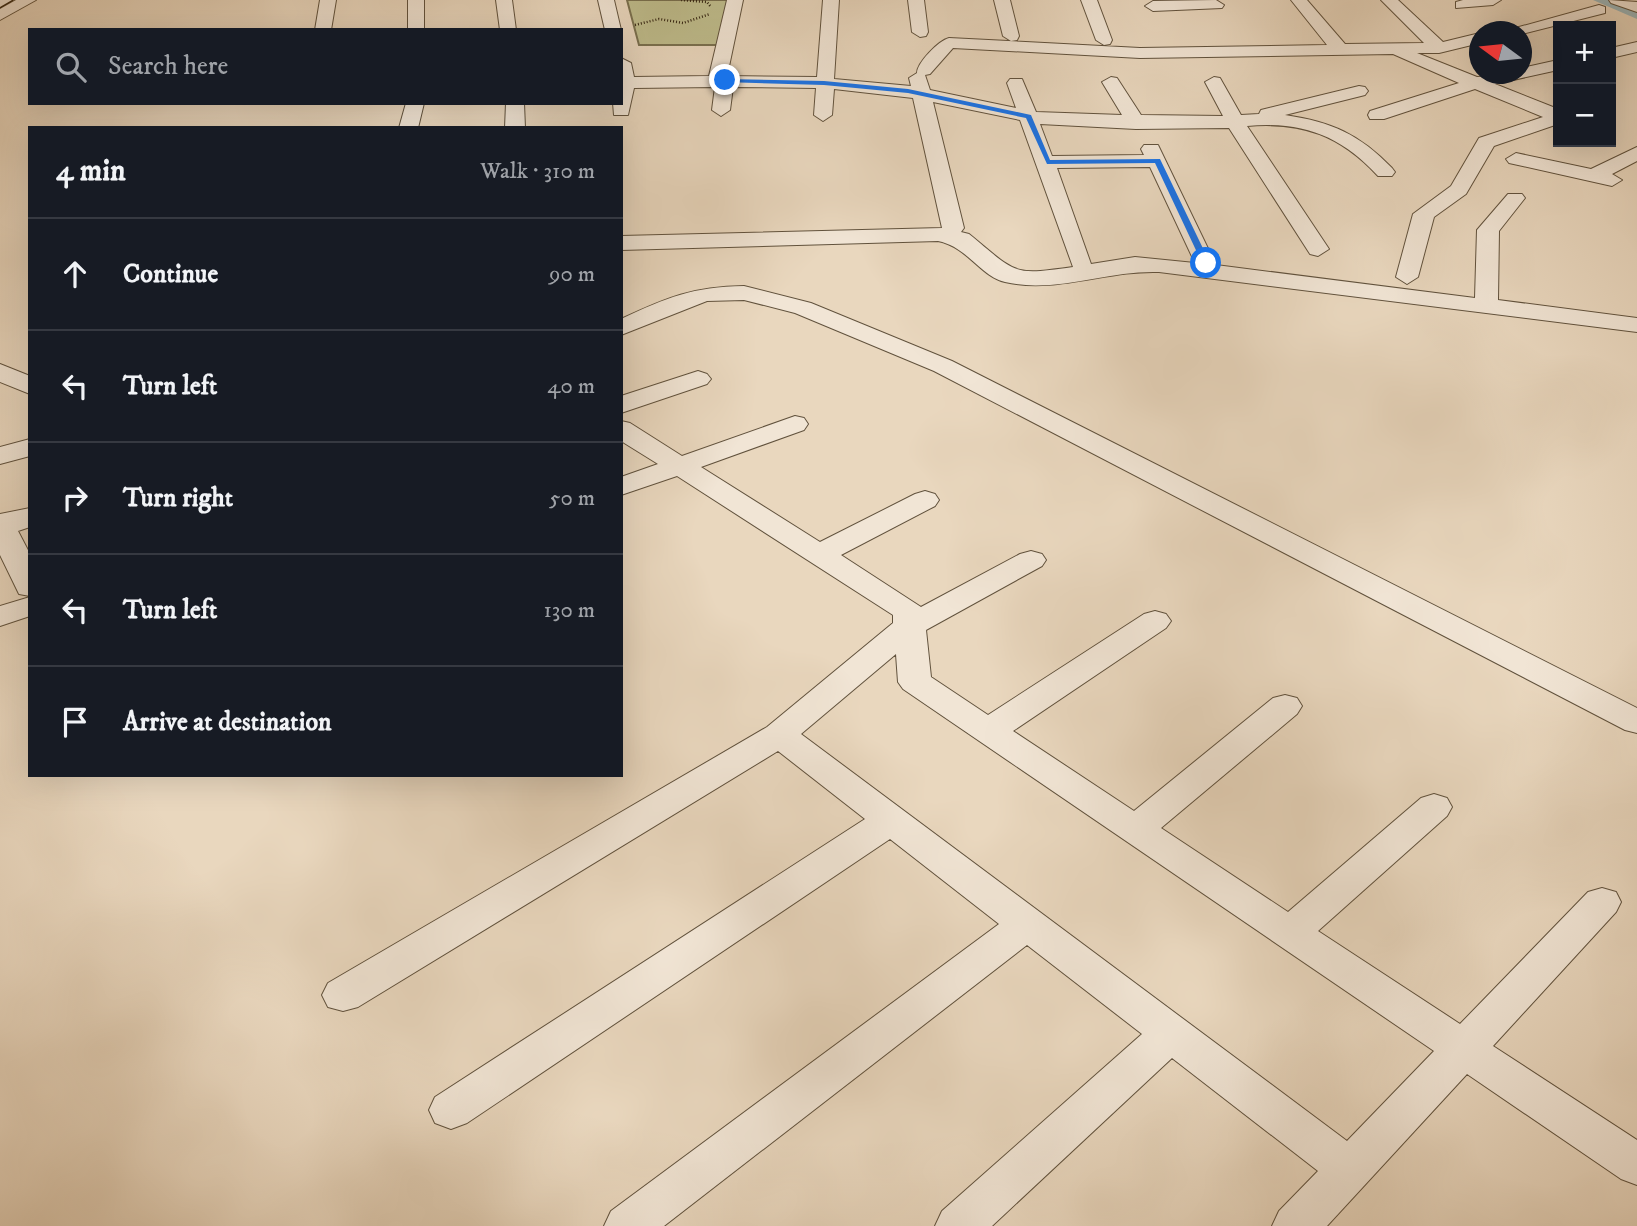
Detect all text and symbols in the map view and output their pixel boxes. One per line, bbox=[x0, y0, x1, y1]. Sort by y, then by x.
north arrow bbox=[1469, 21, 1532, 84]
map controls bbox=[1553, 21, 1616, 147]
button: + bbox=[1553, 21, 1616, 84]
search box bbox=[28, 28, 623, 105]
icon: search bbox=[52, 48, 90, 86]
text: Search here bbox=[108, 50, 228, 83]
route end bbox=[709, 64, 740, 95]
button: − bbox=[1553, 84, 1616, 147]
text: 4 min bbox=[56, 153, 126, 190]
text: Walk · 310 m bbox=[480, 157, 595, 186]
route start bbox=[1190, 247, 1221, 278]
icon: ahead bbox=[56, 255, 94, 293]
text: Continue bbox=[123, 258, 218, 291]
text: 90 m bbox=[549, 260, 595, 289]
icon: left bbox=[56, 367, 94, 405]
text: Turn left bbox=[123, 370, 217, 403]
text: 40 m bbox=[547, 372, 595, 401]
icon: right bbox=[56, 479, 94, 517]
text: Turn right bbox=[123, 482, 233, 515]
text: 50 m bbox=[549, 484, 595, 513]
icon: left bbox=[56, 591, 94, 629]
text: Turn left bbox=[123, 594, 217, 627]
text: 130 m bbox=[543, 596, 595, 625]
icon: arrive bbox=[56, 703, 94, 741]
text: Arrive at destination bbox=[123, 706, 332, 739]

